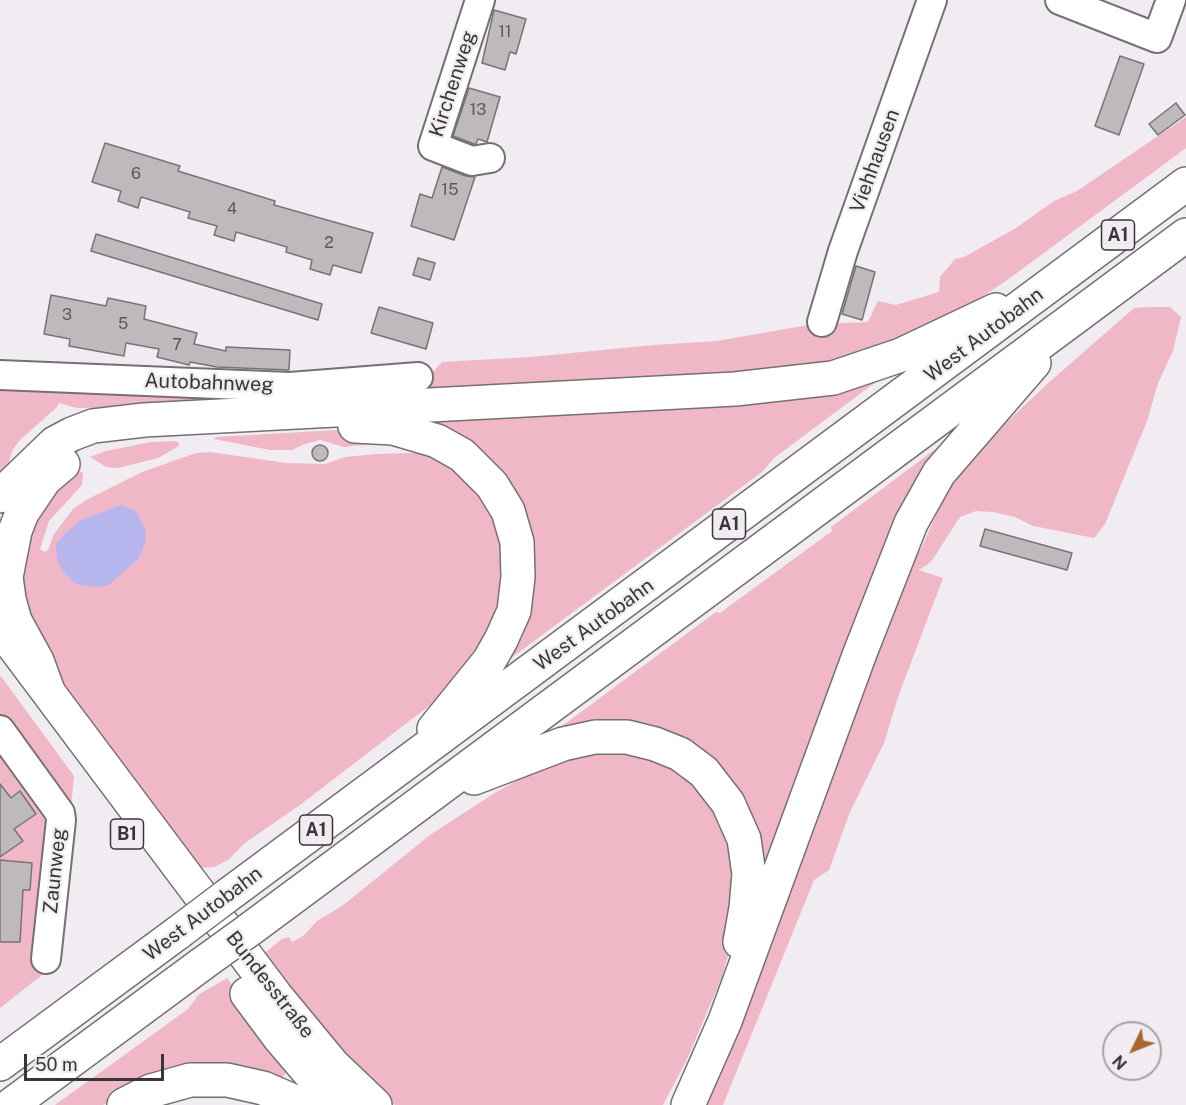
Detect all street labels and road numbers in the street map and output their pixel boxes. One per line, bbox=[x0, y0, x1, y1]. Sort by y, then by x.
street label: Kirchenweg bbox=[425, 28, 481, 140]
street label: Viehhausen bbox=[845, 106, 905, 216]
road number: A1 bbox=[1102, 220, 1134, 250]
street label: West Autobahn bbox=[920, 283, 1048, 387]
street label: Autobahnweg bbox=[144, 369, 274, 397]
road number: A1 bbox=[712, 509, 746, 539]
street label: West Autobahn bbox=[529, 573, 659, 677]
road number: A1 bbox=[300, 815, 332, 845]
road number: B1 bbox=[110, 819, 144, 849]
street label: Zaunweg bbox=[39, 827, 71, 915]
street label: West Autobahn bbox=[139, 862, 267, 966]
street label: Bundesstraße bbox=[221, 927, 319, 1043]

